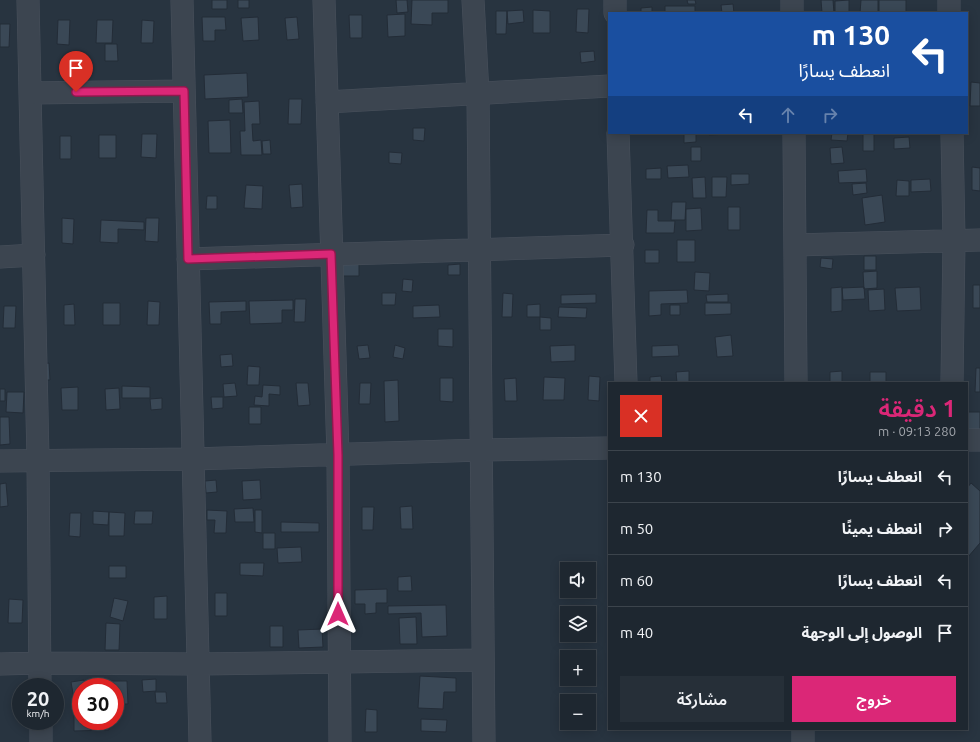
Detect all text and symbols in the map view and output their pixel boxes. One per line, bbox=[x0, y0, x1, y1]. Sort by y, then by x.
text: 130 m bbox=[812, 19, 890, 50]
icon: left bbox=[904, 28, 956, 80]
pin bbox=[59, 51, 93, 92]
icon: arrive bbox=[65, 57, 87, 79]
text: انعطف يسارًا bbox=[798, 60, 890, 80]
icon: left bbox=[735, 104, 757, 126]
icon: ahead bbox=[777, 104, 799, 126]
icon: right bbox=[819, 104, 841, 126]
button: close bbox=[620, 395, 662, 437]
text: 1 دقيقة bbox=[879, 395, 956, 422]
text: 280 m · 09:13 bbox=[878, 424, 956, 438]
icon: left bbox=[934, 466, 956, 488]
text: 130 m bbox=[620, 468, 662, 485]
text: انعطف يسارًا bbox=[838, 468, 922, 485]
icon: right bbox=[934, 518, 956, 540]
text: 50 m bbox=[620, 520, 653, 537]
text: انعطف يمينًا bbox=[842, 520, 922, 537]
map controls bbox=[560, 562, 596, 730]
button: sound bbox=[560, 562, 596, 598]
icon: left bbox=[934, 570, 956, 592]
text: 60 m bbox=[620, 572, 653, 589]
text: انعطف يسارًا bbox=[838, 572, 922, 589]
position arrow bbox=[317, 593, 359, 635]
button: layers bbox=[560, 606, 596, 642]
icon: arrive bbox=[934, 622, 956, 644]
text: 40 m bbox=[620, 624, 653, 641]
text: الوصول إلى الوجهة bbox=[802, 624, 922, 641]
button: + bbox=[560, 650, 596, 686]
button: مشاركة bbox=[620, 676, 784, 722]
button: خروج bbox=[792, 676, 956, 722]
speed limit sign: 30 bbox=[72, 678, 124, 730]
text: 20 bbox=[27, 687, 49, 710]
button: − bbox=[560, 694, 596, 730]
text: km/h bbox=[26, 708, 50, 719]

